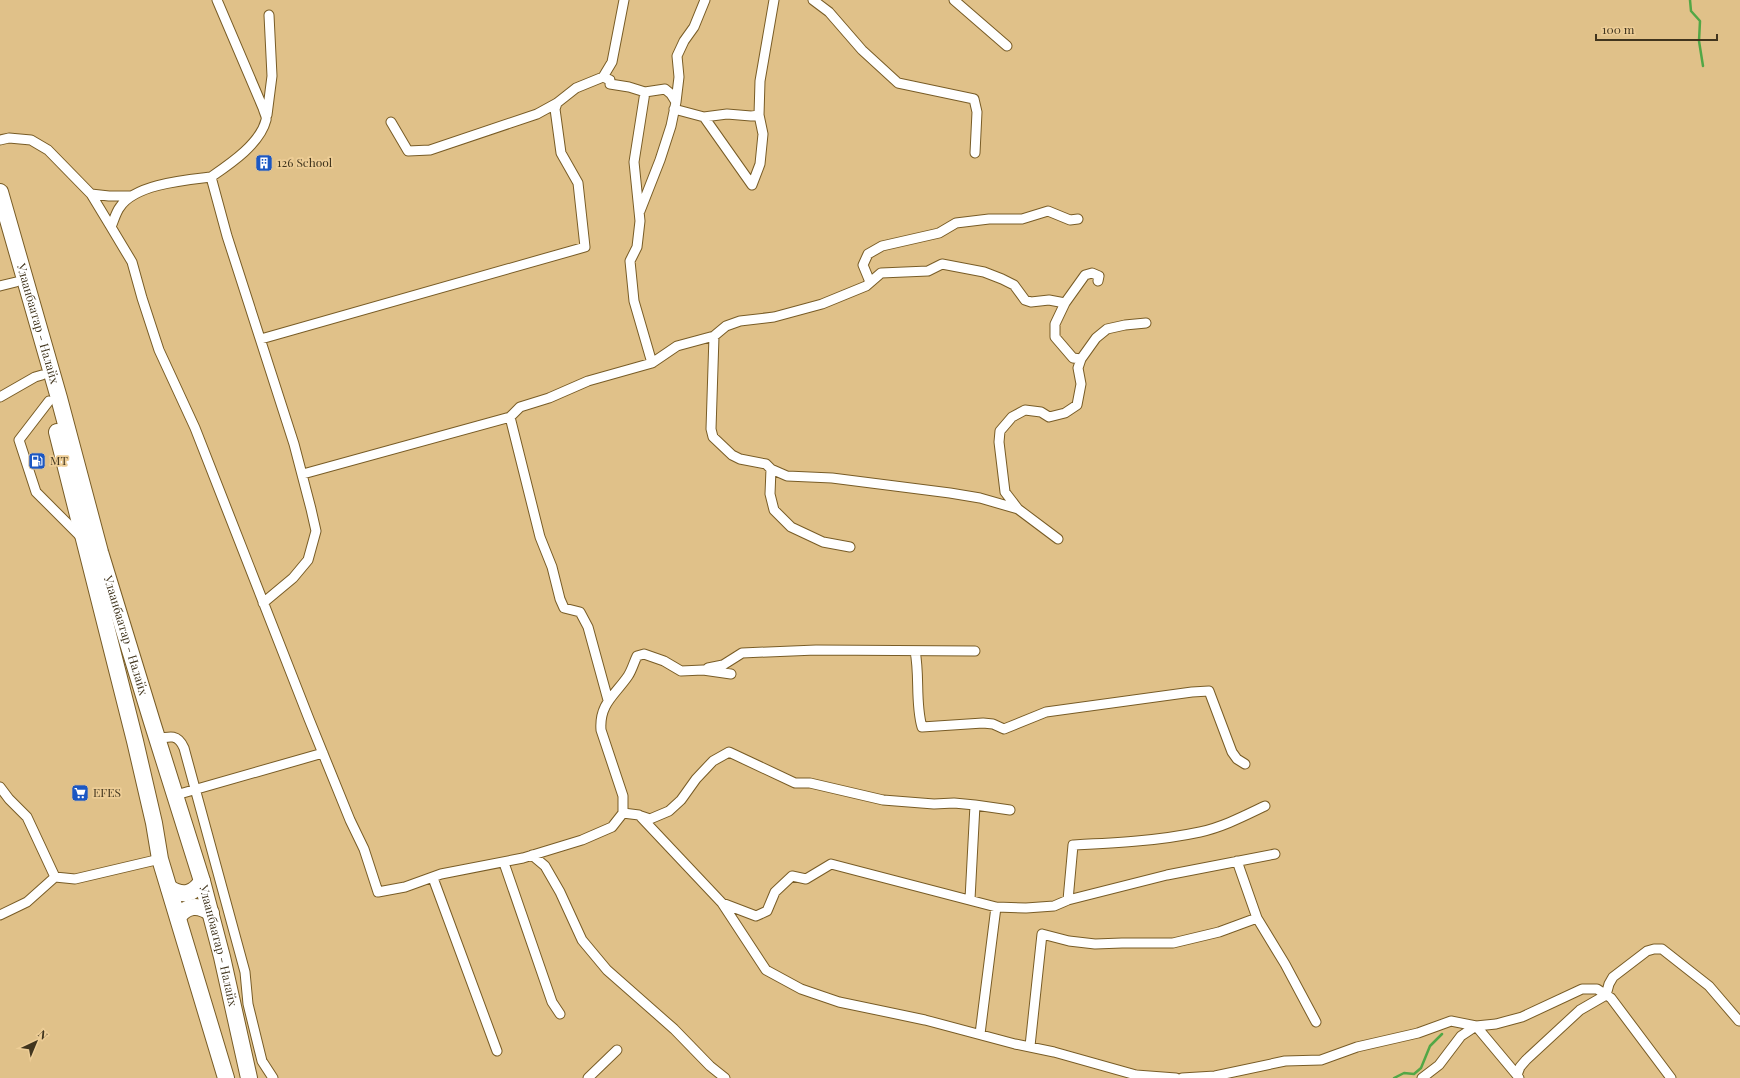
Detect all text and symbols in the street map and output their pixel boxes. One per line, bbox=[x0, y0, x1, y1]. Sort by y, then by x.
scale bar bbox=[1596, 16, 1717, 42]
text: 100 m bbox=[1602, 21, 1635, 37]
building icon: 126 School bbox=[254, 153, 274, 173]
place label: 126 School bbox=[277, 154, 333, 170]
street label: Улаанбаатар - Налайх bbox=[14, 260, 64, 386]
fuel station icon: MT bbox=[27, 451, 47, 471]
place label: MT bbox=[50, 452, 68, 468]
street label: Улаанбаатар - Налайх bbox=[100, 572, 153, 698]
supermarket icon: EFES bbox=[70, 783, 90, 803]
place label: EFES bbox=[93, 784, 121, 800]
street label: Улаанбаатар - Налайх bbox=[196, 882, 242, 1009]
north arrow bbox=[16, 1022, 56, 1062]
text: N bbox=[35, 1026, 51, 1043]

